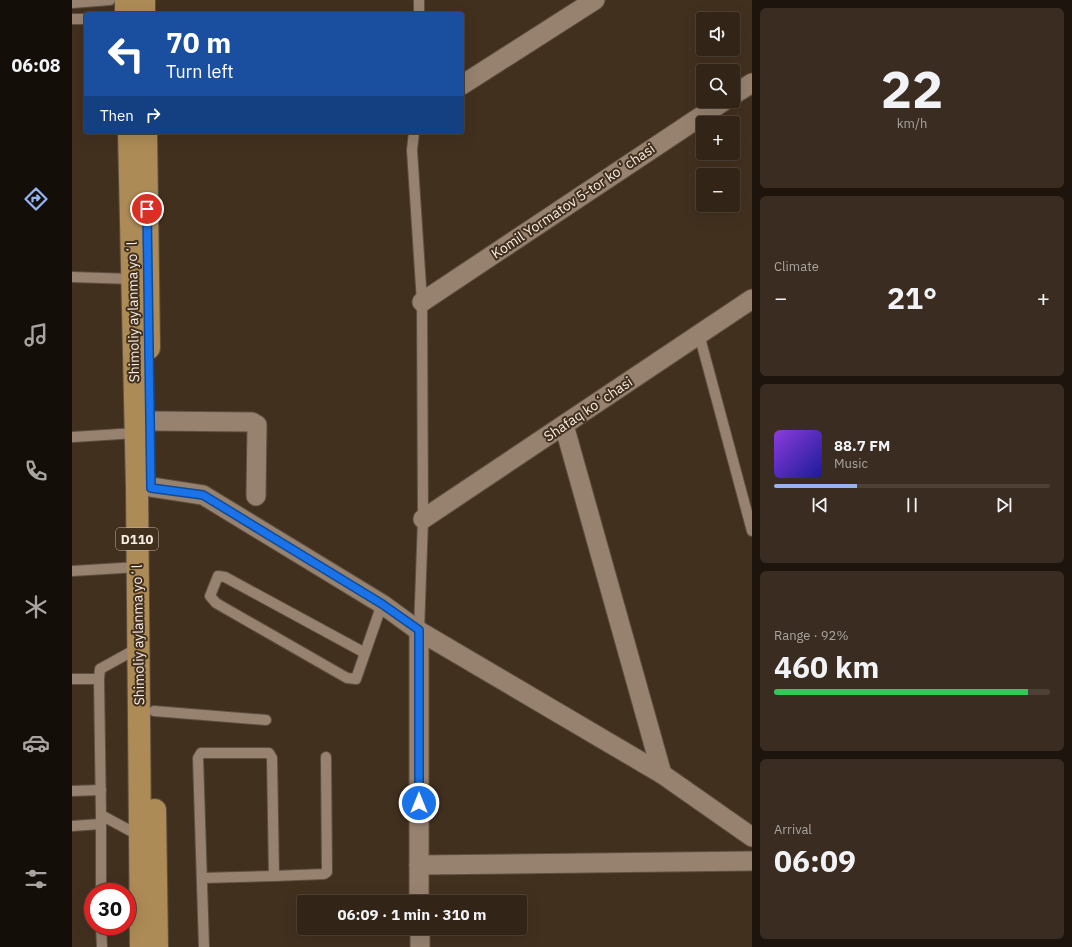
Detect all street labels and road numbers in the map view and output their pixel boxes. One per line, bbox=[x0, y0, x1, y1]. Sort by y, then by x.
street label: Komil Yormatov 5-tor koʻchasi bbox=[488, 139, 658, 263]
street label: Shimoliy aylanma yoʻl bbox=[123, 241, 143, 383]
street label: Shafaq koʻchasi bbox=[540, 373, 636, 445]
road number: D110 bbox=[116, 528, 158, 550]
street label: Shimoliy aylanma yoʻl bbox=[128, 564, 148, 706]

